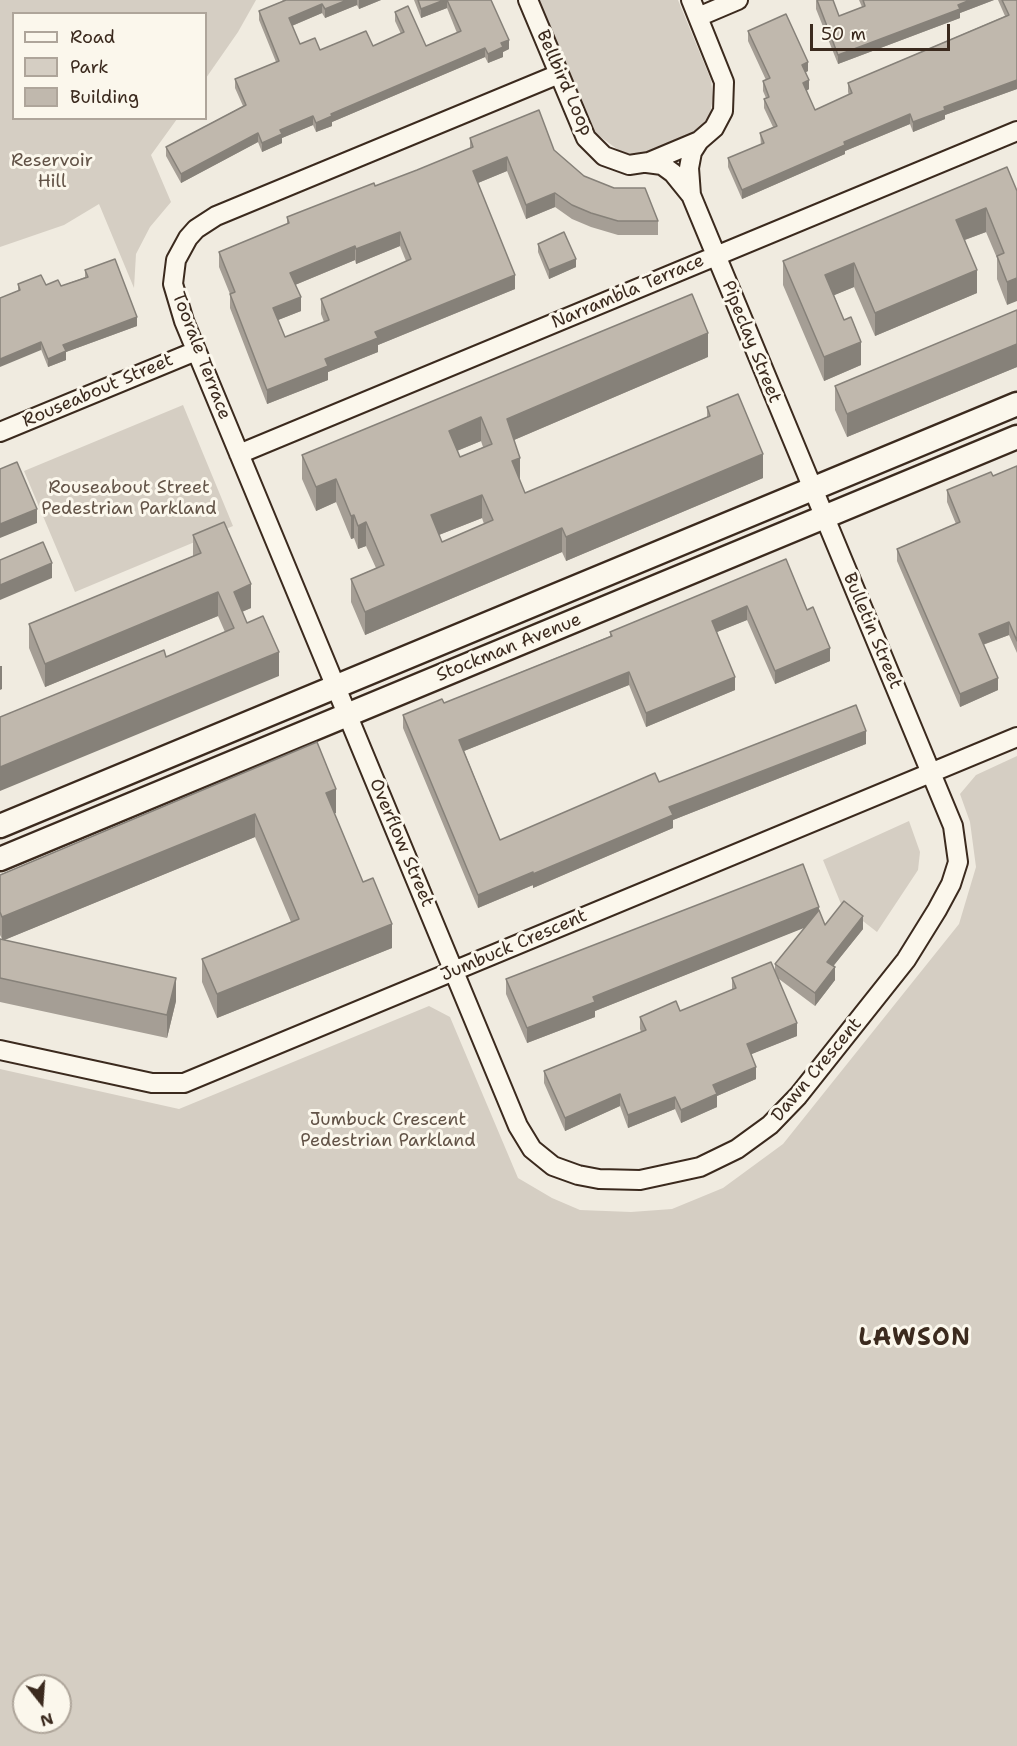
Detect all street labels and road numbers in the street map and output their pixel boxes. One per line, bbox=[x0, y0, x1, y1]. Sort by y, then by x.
street label: Bellbird Loop bbox=[531, 27, 597, 139]
street label: Narrambla Terrace bbox=[548, 250, 708, 334]
street label: Pipeclay Street bbox=[717, 278, 785, 406]
street label: Toorale Terrace bbox=[167, 289, 235, 423]
street label: Rouseabout Street bbox=[19, 349, 177, 433]
street label: Bulletin Street bbox=[838, 570, 906, 692]
street label: Stockman Avenue bbox=[434, 609, 584, 687]
street label: Overflow Street bbox=[364, 776, 438, 910]
street label: Jumbuck Crescent bbox=[438, 905, 590, 987]
street label: Dawn Crescent bbox=[767, 1014, 867, 1126]

